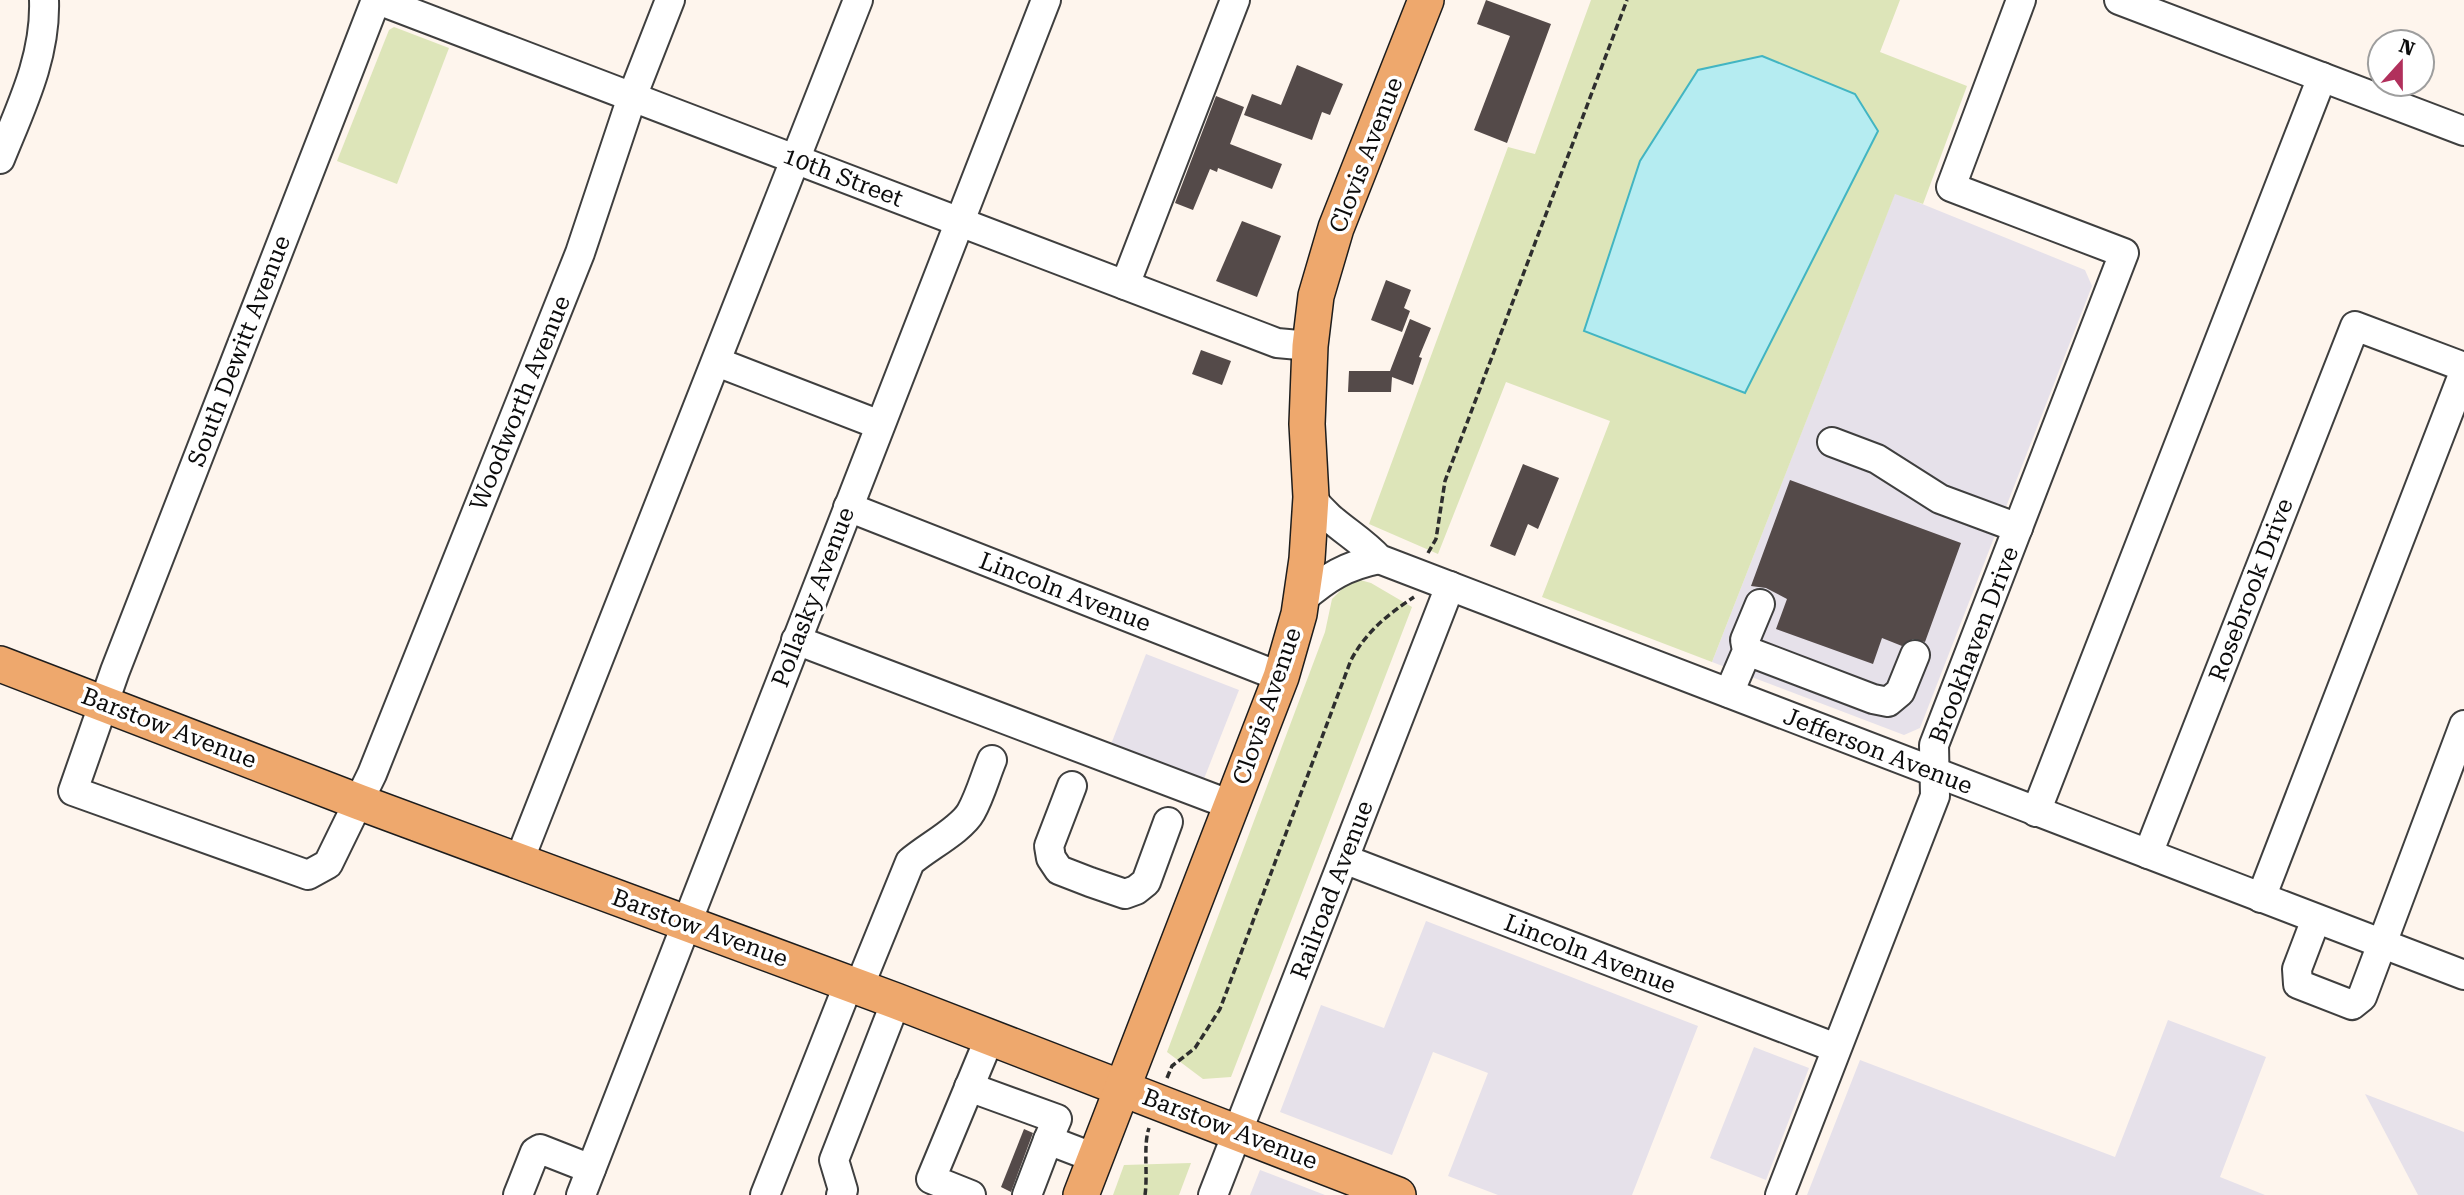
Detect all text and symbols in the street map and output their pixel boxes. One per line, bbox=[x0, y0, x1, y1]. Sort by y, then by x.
north arrow bbox=[2366, 28, 2436, 98]
text: N bbox=[2396, 34, 2418, 61]
street label: Clovis Avenue bbox=[1324, 73, 1408, 237]
street label: 10th Street bbox=[779, 141, 907, 213]
street label: South Dewitt Avenue bbox=[182, 232, 296, 470]
street label: Woodworth Avenue bbox=[464, 292, 576, 514]
street label: Rosebrook Drive bbox=[2203, 495, 2299, 685]
street label: Pollasky Avenue bbox=[766, 503, 860, 691]
street label: Brookhaven Drive bbox=[1924, 543, 2024, 747]
street label: Lincoln Avenue bbox=[975, 546, 1155, 638]
street label: Clovis Avenue bbox=[1227, 624, 1307, 788]
street label: Barstow Avenue bbox=[78, 682, 260, 774]
street label: Jefferson Avenue bbox=[1780, 702, 1976, 800]
street label: Railroad Avenue bbox=[1285, 797, 1379, 983]
street label: Barstow Avenue bbox=[608, 883, 792, 973]
street label: Lincoln Avenue bbox=[1500, 908, 1680, 1000]
street label: Barstow Avenue bbox=[1139, 1083, 1321, 1175]

